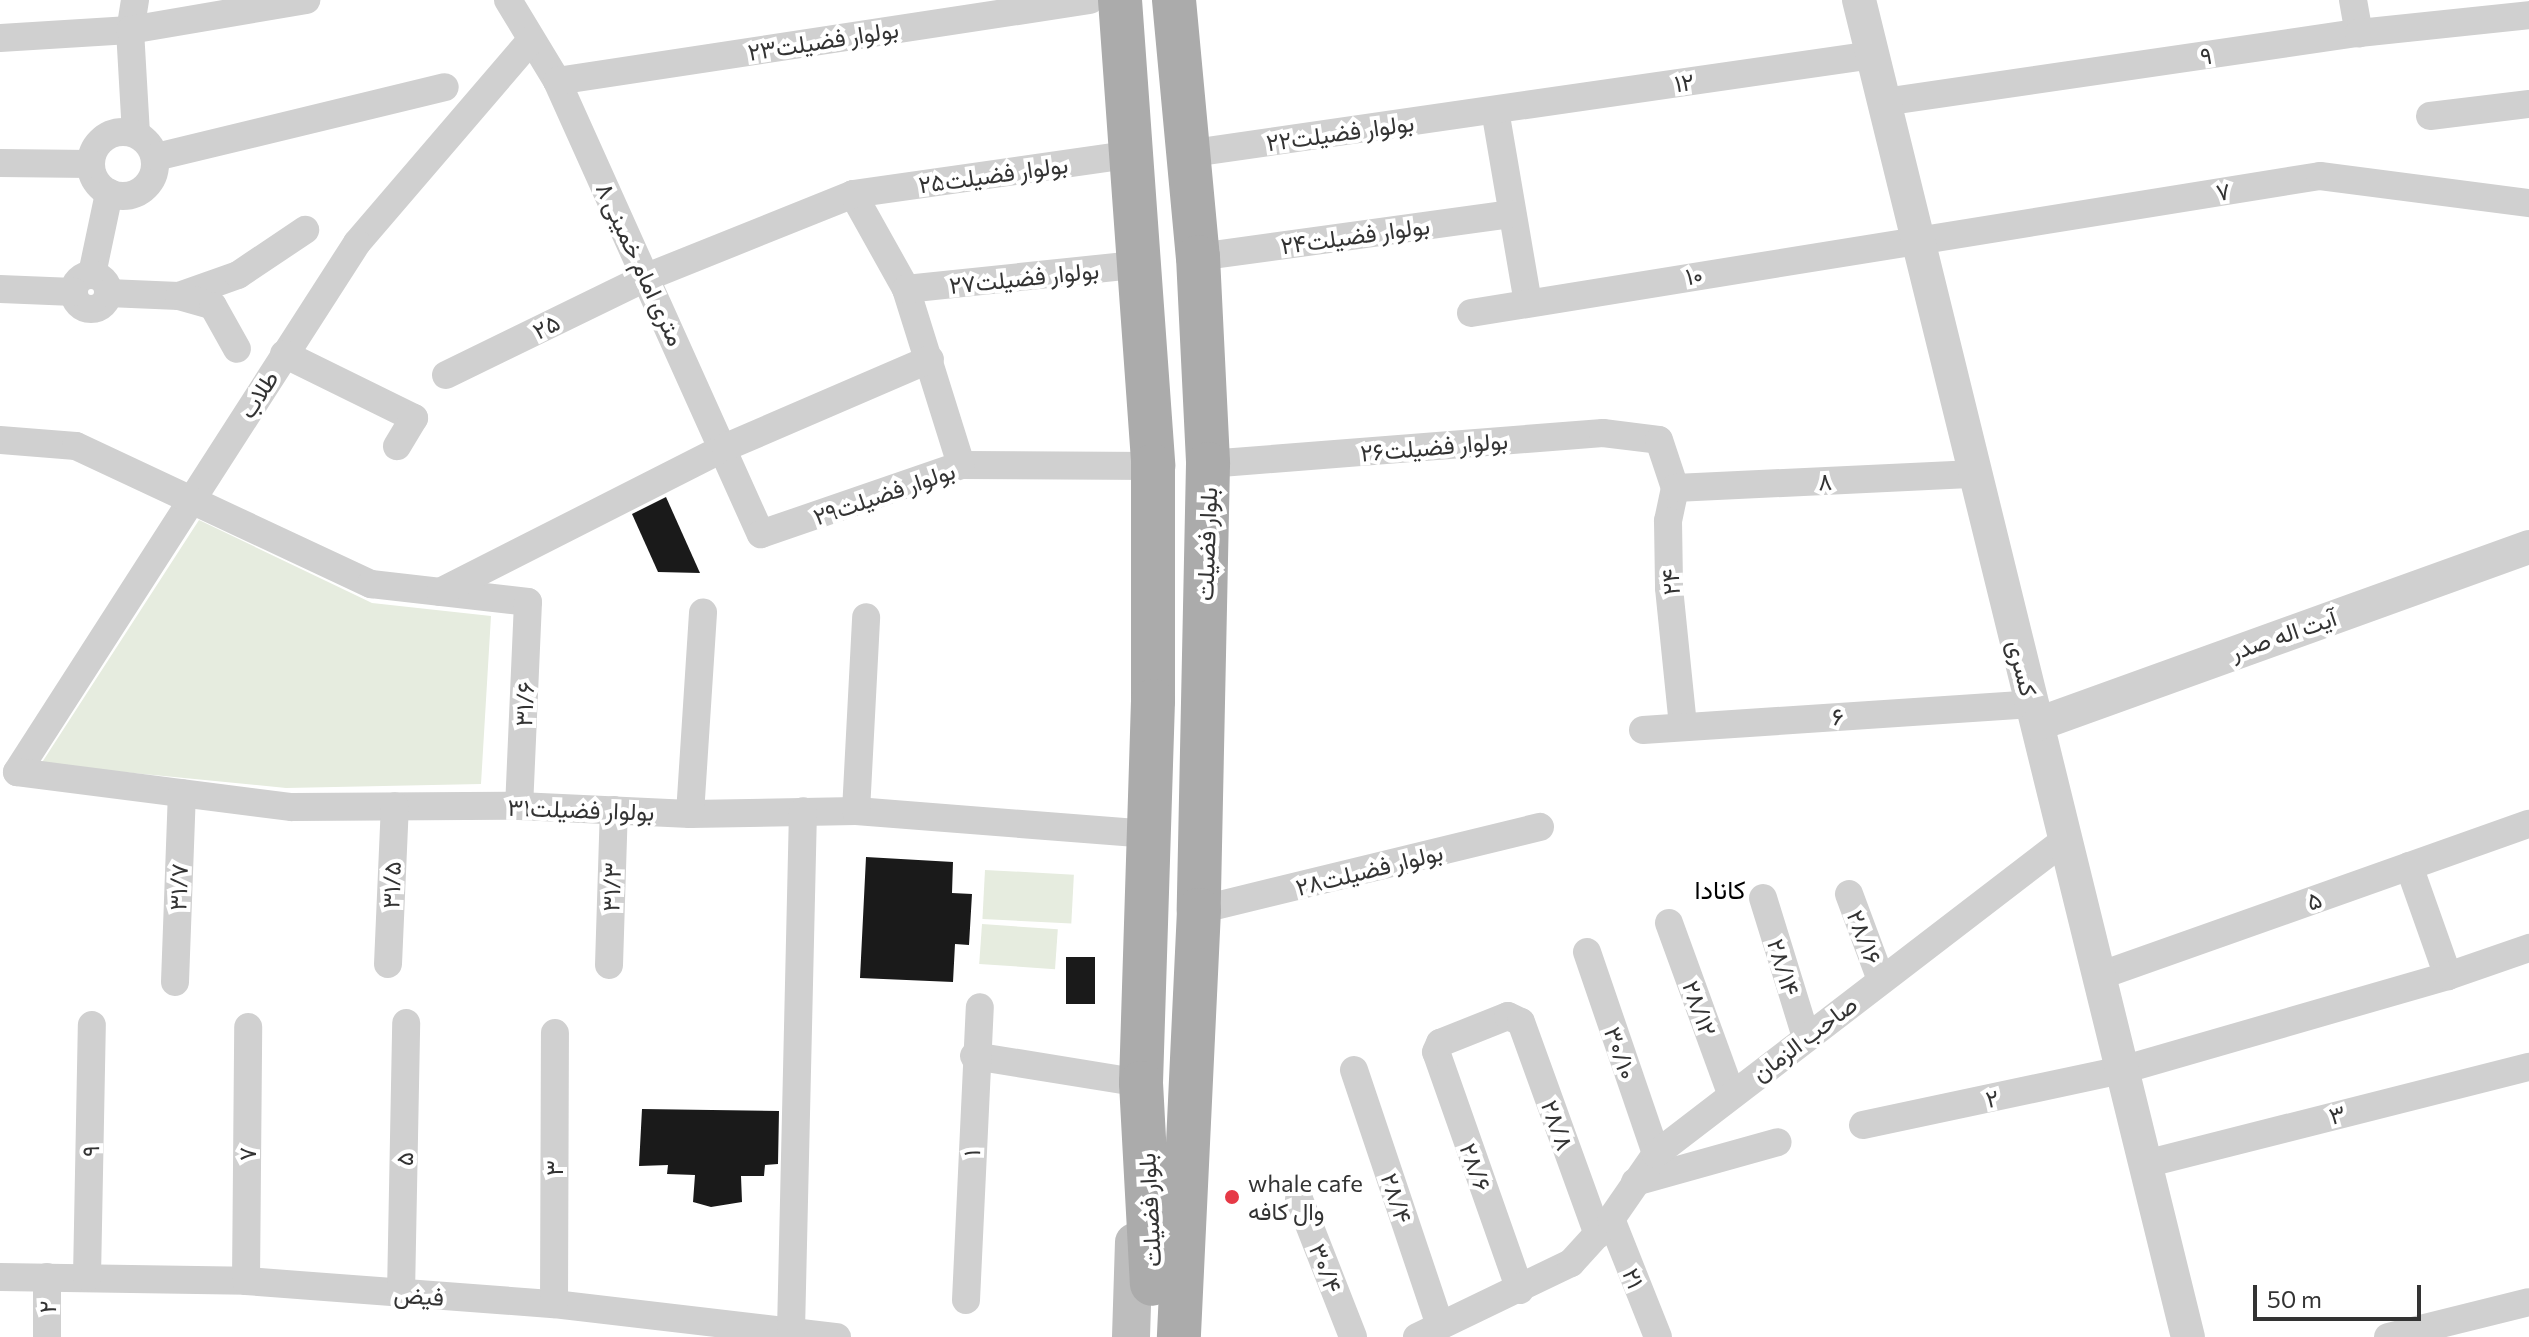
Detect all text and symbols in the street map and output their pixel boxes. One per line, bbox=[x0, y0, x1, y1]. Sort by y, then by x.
street label: بولوار فضیلت۲۳ bbox=[746, 14, 900, 66]
street label: ۹ bbox=[2198, 40, 2214, 70]
street label: ۱۲ bbox=[1672, 66, 1696, 98]
street label: بولوار فضیلت۲۲ bbox=[1264, 107, 1416, 157]
street label: بولوار فضیلت۲۵ bbox=[916, 149, 1070, 199]
street label: ۷ bbox=[2214, 176, 2232, 206]
street label: ۸ متری امام خمینی bbox=[591, 178, 691, 350]
street label: بولوار فضیلت۲۴ bbox=[1279, 210, 1431, 260]
street label: بولوار فضیلت۲۷ bbox=[948, 255, 1100, 299]
street label: ۱۰ bbox=[1683, 259, 1705, 291]
street label: ۲۵ bbox=[528, 307, 564, 345]
street label: طلاب bbox=[232, 365, 284, 423]
street label: بولوار فضیلت۲۶ bbox=[1359, 425, 1509, 467]
street label: بولوار فضیلت۲۹ bbox=[809, 455, 959, 531]
street label: ۸ bbox=[1817, 466, 1833, 496]
street label: بلوار فضیلت bbox=[1190, 487, 1222, 601]
street label: ۲۴ bbox=[1655, 568, 1685, 596]
street label: آیت اله صدر bbox=[2226, 602, 2340, 666]
street label: کسری bbox=[2002, 637, 2044, 699]
street label: ۳۱/۶ bbox=[508, 681, 540, 727]
street label: ۶ bbox=[1831, 701, 1845, 731]
street label: بولوار فضیلت۳۱ bbox=[507, 792, 655, 826]
street label: بولوار فضیلت۲۸ bbox=[1292, 837, 1446, 901]
street label: ۳۱/۵ bbox=[376, 861, 406, 909]
street label: ۳۱/۳ bbox=[596, 862, 626, 912]
street label: ۳۱/۷ bbox=[163, 863, 193, 911]
district label: کانادا bbox=[1694, 873, 1746, 905]
street label: ۵ bbox=[2303, 884, 2325, 916]
street label: ۲۸/۱۶ bbox=[1842, 906, 1888, 968]
street label: ۲۸/۱۴ bbox=[1762, 935, 1806, 999]
street label: ۲۸/۱۲ bbox=[1677, 976, 1723, 1040]
street label: صاحب الزمان bbox=[1746, 989, 1862, 1087]
street label: ۳۰/۱۰ bbox=[1599, 1023, 1643, 1083]
street label: ۲ bbox=[1983, 1083, 2001, 1113]
street label: ۲۸/۸ bbox=[1536, 1096, 1580, 1154]
street label: ۳ bbox=[2326, 1098, 2348, 1130]
street label: ۲۸/۶ bbox=[1454, 1139, 1498, 1195]
street label: ۹ bbox=[76, 1145, 104, 1157]
street label: ۷ bbox=[233, 1147, 261, 1161]
street label: ۱ bbox=[956, 1149, 986, 1157]
street label: ۵ bbox=[389, 1152, 419, 1166]
street label: بلوار فضیلت bbox=[1132, 1152, 1166, 1268]
street label: ۳ bbox=[540, 1160, 568, 1176]
place label: whale cafe وال کافه bbox=[1248, 1169, 1363, 1225]
street label: ۲۸/۴ bbox=[1375, 1169, 1419, 1227]
marker: whale cafe وال کافه bbox=[1223, 1188, 1241, 1206]
street label: ۳۰/۴ bbox=[1304, 1239, 1348, 1297]
street label: ۲۱ bbox=[1617, 1264, 1651, 1292]
scale bar bbox=[2257, 1269, 2425, 1319]
street label: فیض bbox=[393, 1279, 445, 1311]
text: 50 m bbox=[2267, 1284, 2322, 1313]
street label: ۲ bbox=[32, 1300, 62, 1314]

